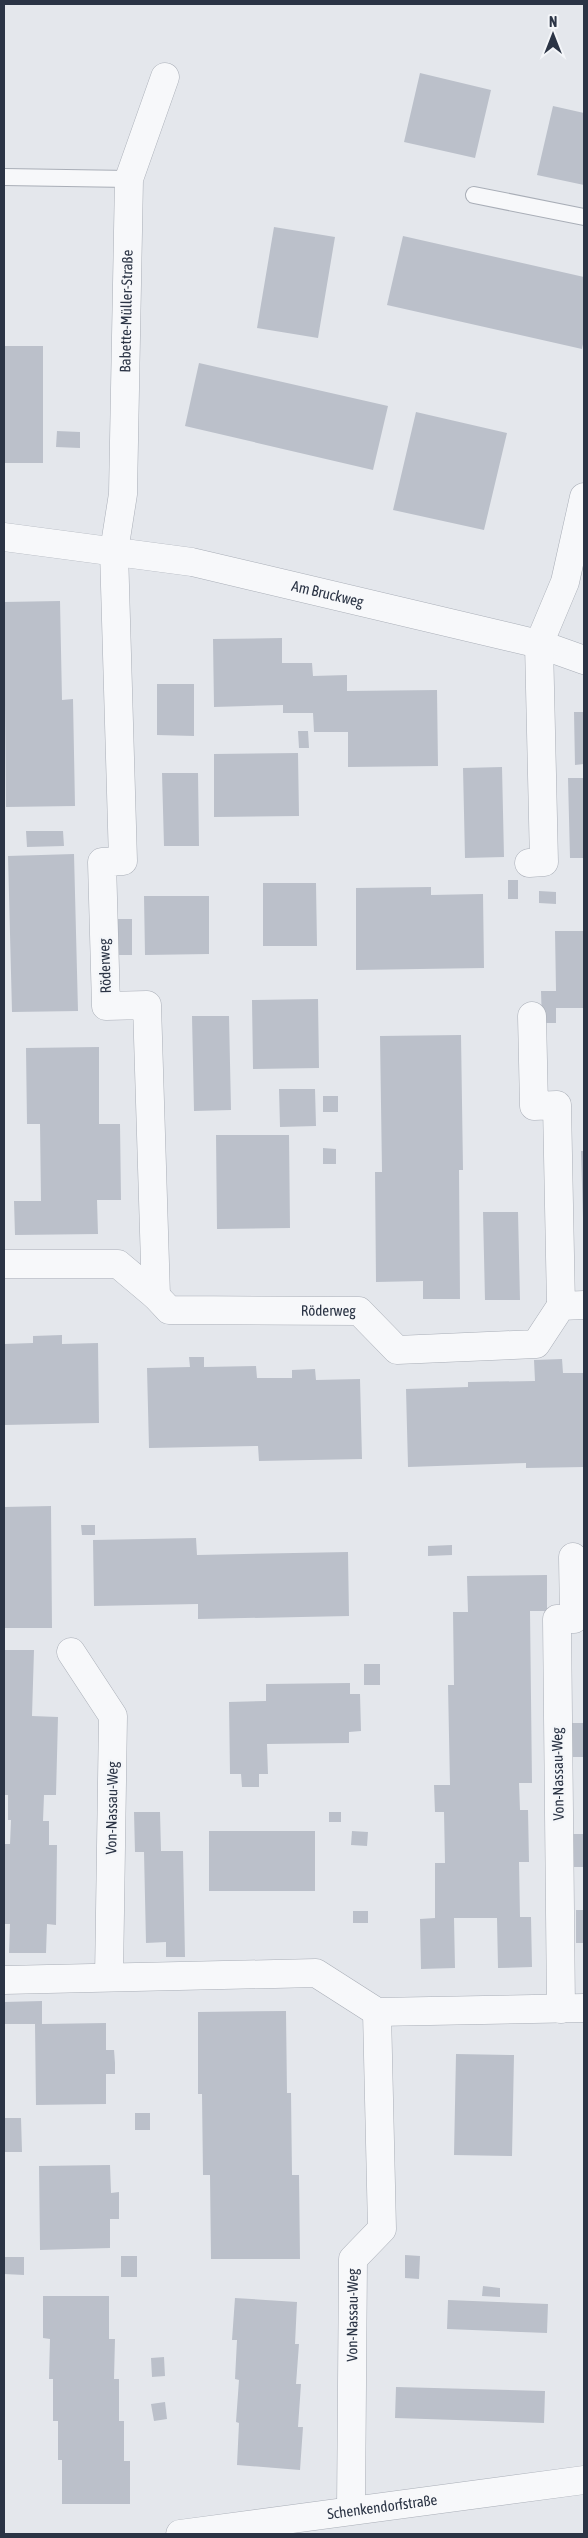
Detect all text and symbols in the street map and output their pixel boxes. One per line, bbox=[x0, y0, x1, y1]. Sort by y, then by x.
north arrow bbox=[528, 10, 578, 60]
text: N bbox=[549, 14, 557, 30]
street label: Babette-Müller-Straße bbox=[116, 249, 136, 373]
street label: Am Bruckweg bbox=[290, 577, 366, 610]
street label: Röderweg bbox=[95, 938, 114, 994]
street label: Röderweg bbox=[301, 1302, 356, 1319]
street label: Von-Nassau-Weg bbox=[548, 1727, 567, 1821]
street label: Von-Nassau-Weg bbox=[102, 1761, 121, 1855]
street label: Von-Nassau-Weg bbox=[343, 2268, 361, 2362]
street label: Schenkendorfstraße bbox=[326, 2491, 438, 2522]

